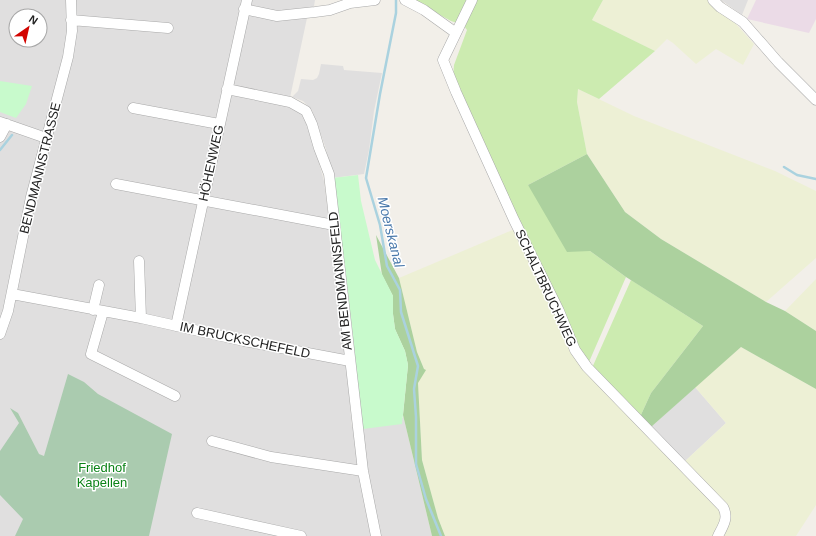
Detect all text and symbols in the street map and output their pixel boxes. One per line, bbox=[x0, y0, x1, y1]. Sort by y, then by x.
north arrow bbox=[8, 8, 48, 48]
text: N bbox=[27, 13, 40, 27]
street label: BENDMANNSTRASSE bbox=[16, 100, 64, 235]
street label: HÖHENWEG bbox=[196, 123, 226, 203]
water label: Moerskanal bbox=[374, 195, 408, 270]
street label: AM BENDMANNSFELD bbox=[325, 211, 355, 351]
street label: SCHALTBRUCHWEG bbox=[512, 227, 580, 349]
street label: IM BRUCKSCHEFELD bbox=[178, 319, 312, 361]
park label: Friedhof Kapellen bbox=[77, 460, 127, 490]

